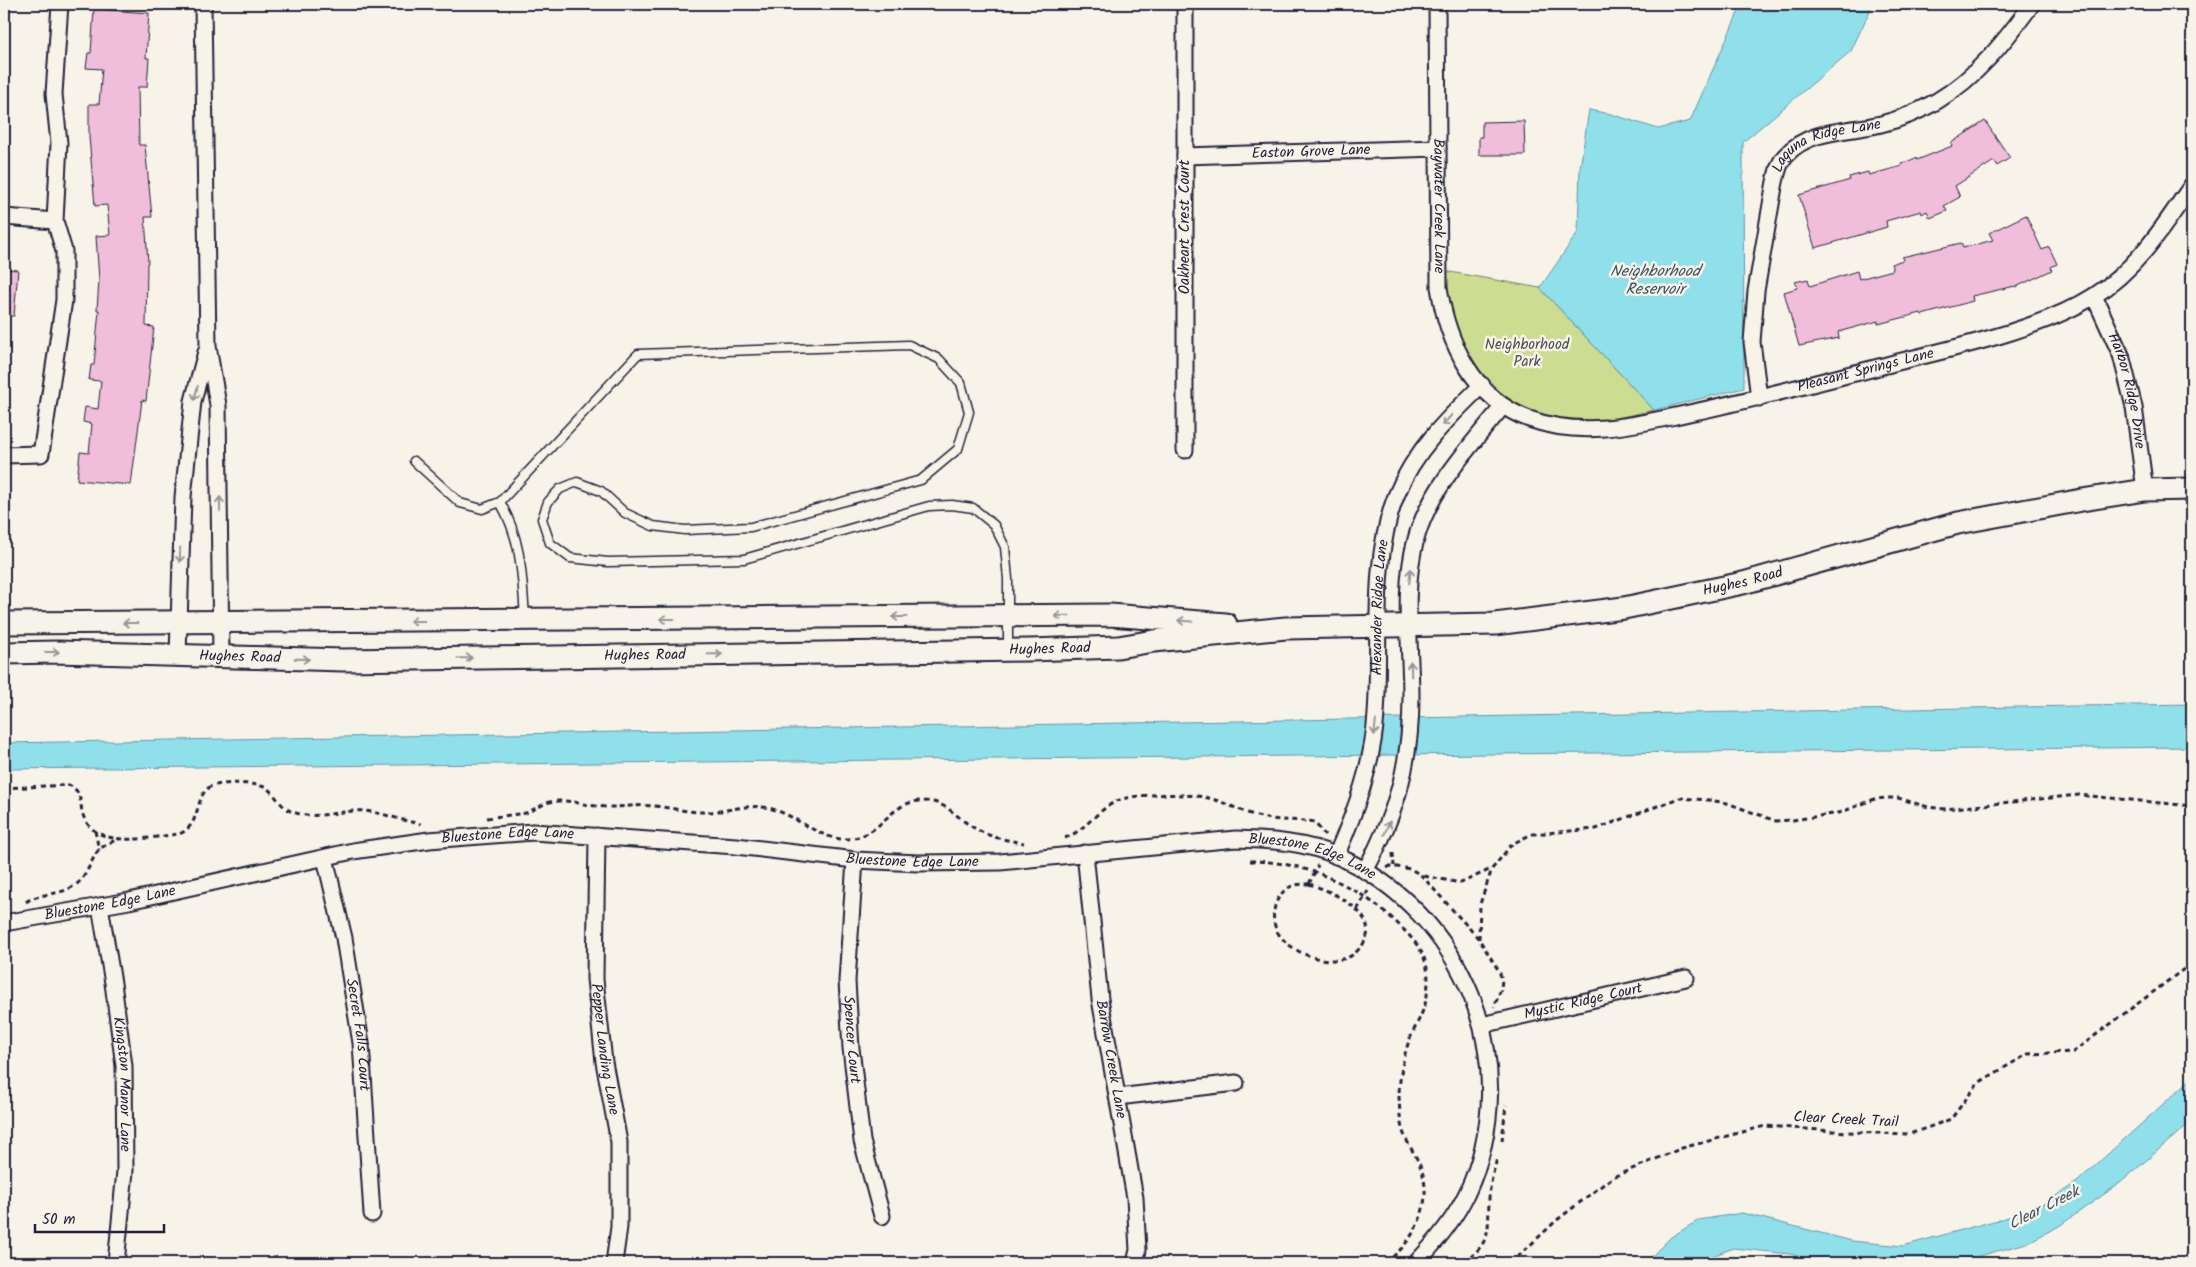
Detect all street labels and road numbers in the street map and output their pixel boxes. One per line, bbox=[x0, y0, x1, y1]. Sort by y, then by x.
street label: Laguna Ridge Lane bbox=[1766, 112, 1884, 176]
street label: Easton Grove Lane bbox=[1251, 138, 1371, 166]
street label: Baywater Creek Lane bbox=[1426, 138, 1451, 274]
street label: Oakheart Crest Court bbox=[1173, 160, 1197, 294]
street label: Harbor Ridge Drive bbox=[2100, 329, 2151, 450]
street label: Pleasant Springs Lane bbox=[1795, 342, 1937, 399]
street label: Alexander Ridge Lane bbox=[1365, 537, 1396, 676]
street label: Hughes Road bbox=[1701, 560, 1786, 603]
street label: Hughes Road bbox=[1009, 636, 1092, 662]
street label: Hughes Road bbox=[604, 643, 686, 668]
street label: Hughes Road bbox=[199, 644, 282, 670]
street label: Bluestone Edge Lane bbox=[440, 820, 575, 851]
street label: Bluestone Edge Lane bbox=[1248, 827, 1381, 886]
street label: Bluestone Edge Lane bbox=[844, 847, 979, 875]
street label: Bluestone Edge Lane bbox=[43, 879, 178, 928]
street label: Mystic Ridge Court bbox=[1522, 976, 1645, 1027]
street label: Secret Falls Court bbox=[339, 977, 376, 1092]
street label: Pepper Landing Lane bbox=[584, 982, 626, 1117]
street label: Spencer Court bbox=[836, 995, 867, 1085]
street label: Barrow Creek Lane bbox=[1088, 998, 1133, 1121]
street label: Kingston Manor Lane bbox=[106, 1015, 137, 1152]
street label: Clear Creek Trail bbox=[1793, 1105, 1899, 1135]

